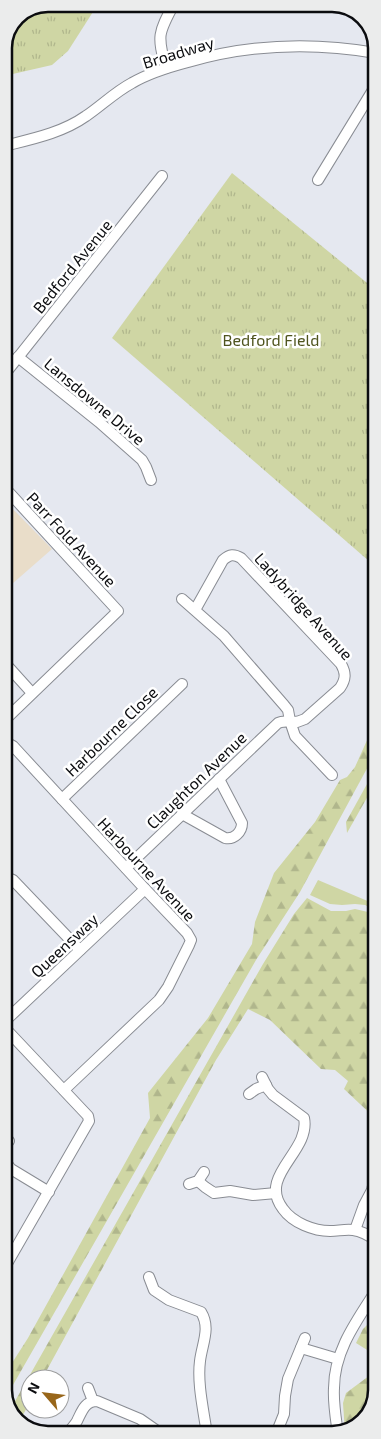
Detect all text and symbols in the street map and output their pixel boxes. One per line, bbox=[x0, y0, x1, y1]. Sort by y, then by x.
street label: Broadway bbox=[140, 32, 216, 72]
street label: Bedford Avenue bbox=[28, 215, 116, 317]
park label: Bedford Field bbox=[223, 330, 319, 349]
street label: Lansdowne Drive bbox=[41, 353, 149, 449]
street label: Parr Fold Avenue bbox=[23, 488, 121, 590]
street label: Ladybridge Avenue bbox=[251, 549, 357, 663]
street label: Harbourne Close bbox=[61, 682, 161, 780]
street label: Claughton Avenue bbox=[142, 728, 250, 832]
street label: Harbourne Avenue bbox=[94, 813, 200, 925]
street label: Queensway bbox=[27, 909, 103, 982]
north arrow bbox=[20, 1369, 70, 1419]
text: N bbox=[23, 1379, 43, 1396]

